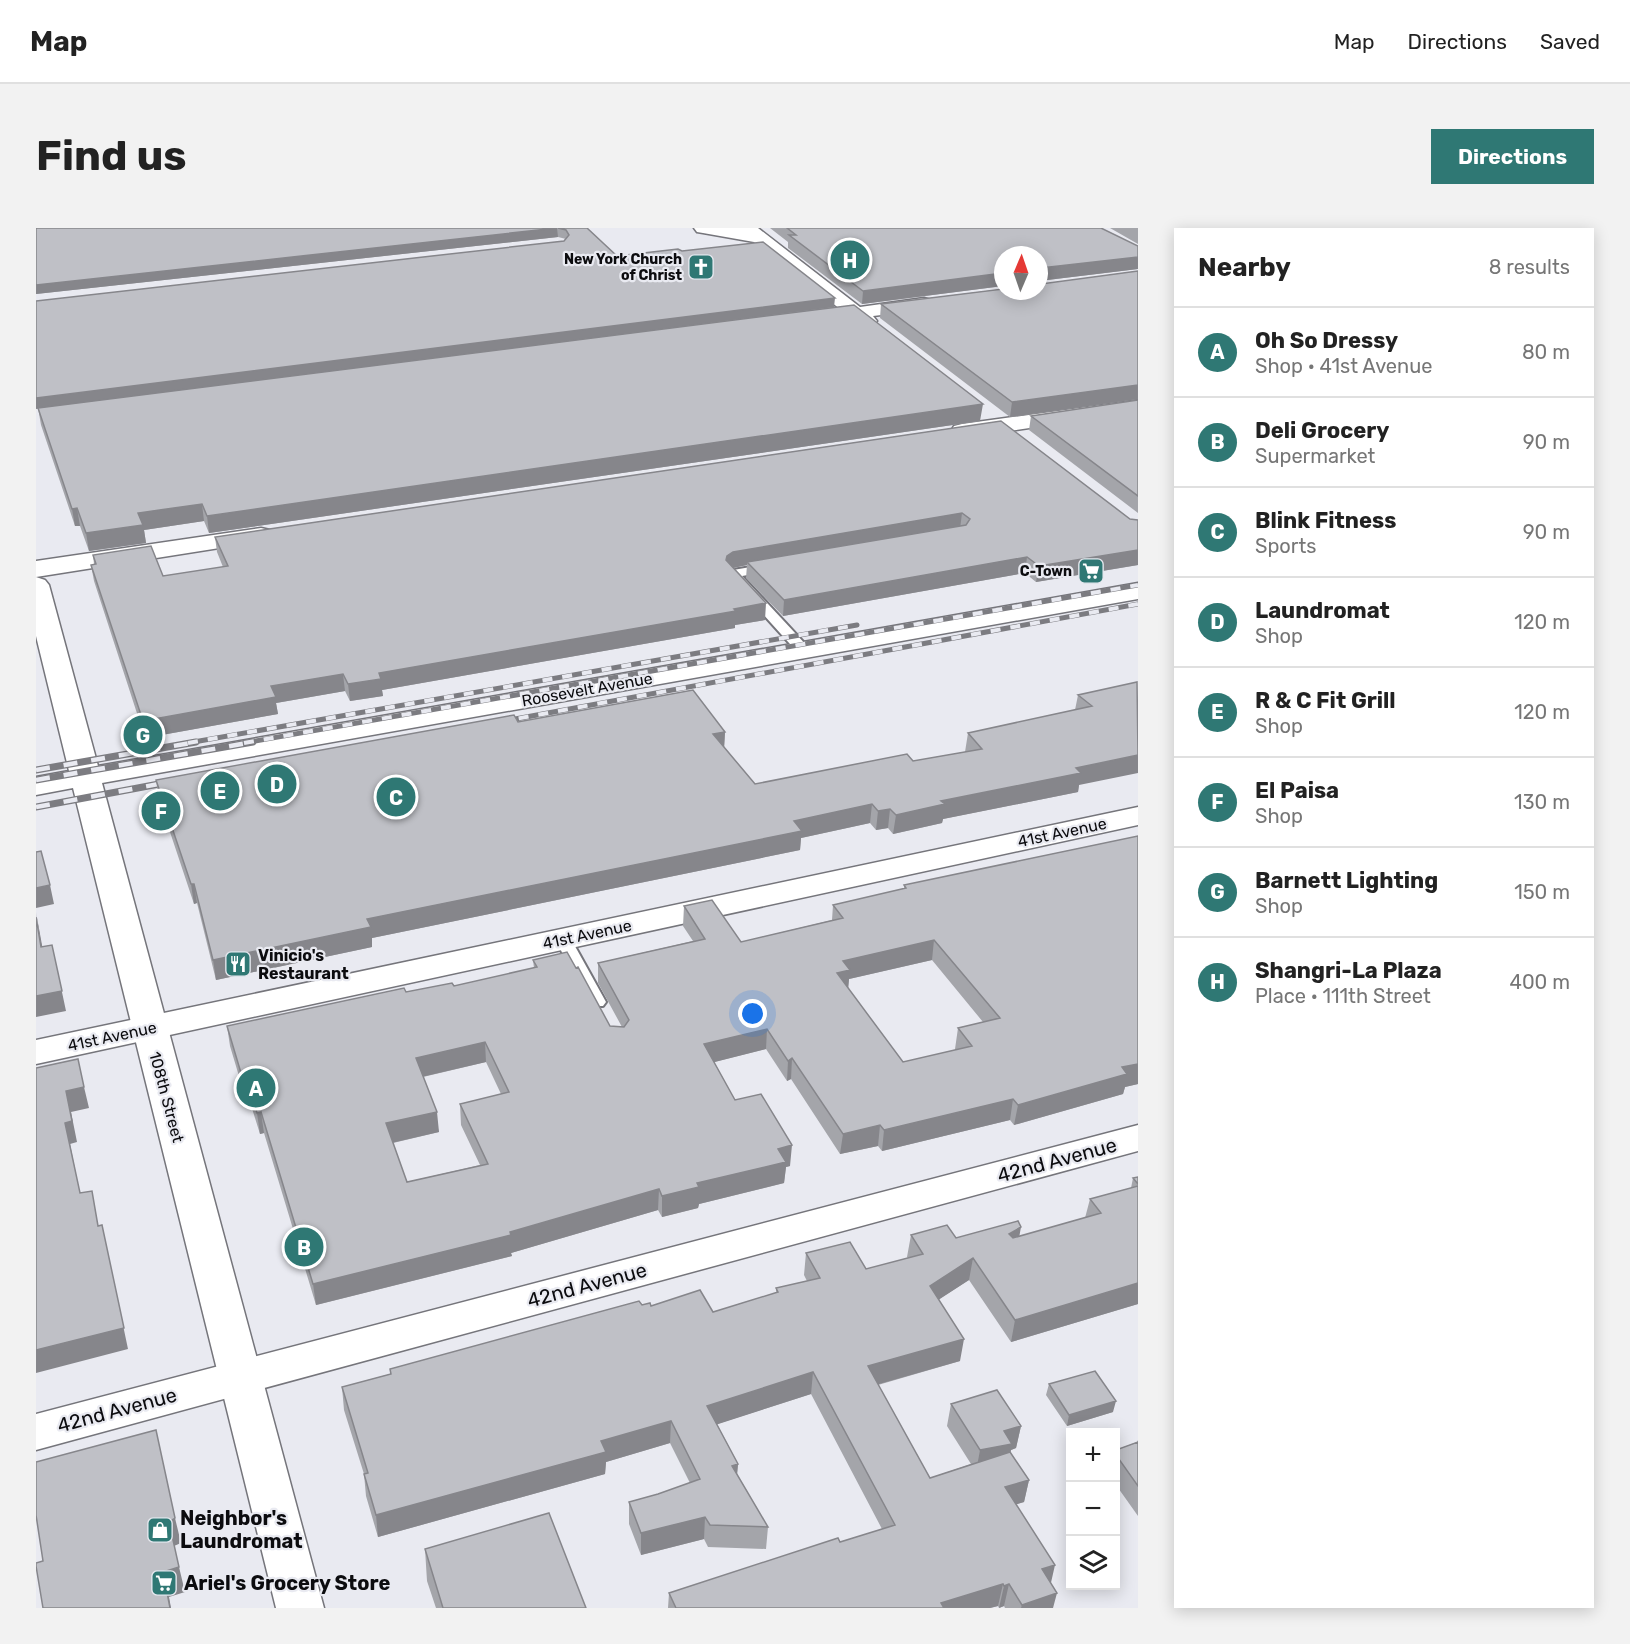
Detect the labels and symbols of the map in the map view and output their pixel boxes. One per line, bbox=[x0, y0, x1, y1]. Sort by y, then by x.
pin: H bbox=[830, 237, 870, 282]
north arrow bbox=[994, 246, 1048, 300]
place label: New York Church of Christ bbox=[564, 251, 682, 284]
church icon: New York Church of Christ bbox=[686, 252, 716, 282]
supermarket icon: C-Town bbox=[1076, 556, 1106, 586]
place label: C-Town bbox=[1020, 563, 1072, 580]
street label: Roosevelt Avenue bbox=[520, 669, 654, 710]
pin: G bbox=[124, 712, 162, 758]
pin: D bbox=[258, 762, 296, 806]
pin: E bbox=[200, 768, 240, 814]
pin: C bbox=[376, 774, 416, 820]
pin: F bbox=[142, 788, 180, 834]
street label: 41st Avenue bbox=[1016, 814, 1108, 851]
street label: 41st Avenue bbox=[541, 916, 633, 953]
place label: Vinicio's Restaurant bbox=[258, 946, 349, 983]
restaurant icon: Vinicio's Restaurant bbox=[223, 949, 253, 979]
your location bbox=[738, 999, 767, 1028]
street label: 41st Avenue bbox=[66, 1018, 158, 1055]
street label: 108th Street bbox=[145, 1050, 188, 1145]
pin: A bbox=[236, 1066, 276, 1110]
street label: 42nd Avenue bbox=[995, 1133, 1119, 1187]
pin: B bbox=[284, 1224, 324, 1270]
street label: 42nd Avenue bbox=[525, 1258, 649, 1312]
street label: 42nd Avenue bbox=[55, 1383, 179, 1437]
place label: Neighbor's Laundromat bbox=[180, 1506, 303, 1553]
shop icon: Neighbor's Laundromat bbox=[145, 1515, 175, 1545]
supermarket icon: Ariel's Grocery Store bbox=[149, 1568, 179, 1598]
place label: Ariel's Grocery Store bbox=[184, 1571, 390, 1595]

